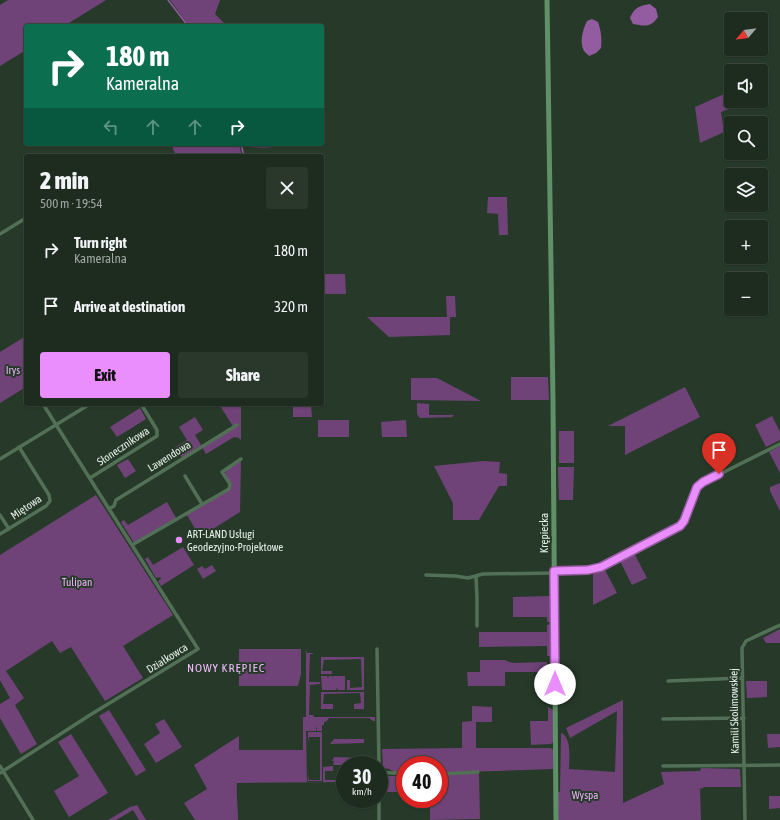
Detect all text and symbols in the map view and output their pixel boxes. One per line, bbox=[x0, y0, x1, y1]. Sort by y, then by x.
north arrow bbox=[724, 12, 768, 56]
map controls bbox=[724, 12, 768, 316]
icon: right bbox=[40, 40, 92, 92]
text: 180 m bbox=[106, 40, 169, 72]
button: sound bbox=[724, 64, 768, 108]
text: Kameralna bbox=[106, 73, 179, 94]
icon: left bbox=[100, 116, 122, 138]
icon: ahead bbox=[142, 116, 164, 138]
icon: ahead bbox=[184, 116, 206, 138]
icon: right bbox=[226, 116, 248, 138]
button: search bbox=[724, 116, 768, 160]
text: 2 min bbox=[40, 167, 89, 194]
button: close bbox=[266, 167, 308, 209]
button: layers bbox=[724, 168, 768, 212]
text: 500 m · 19:54 bbox=[40, 196, 103, 211]
button: + bbox=[724, 220, 768, 264]
text: Turn right bbox=[74, 234, 127, 251]
icon: right bbox=[40, 239, 62, 261]
text: 180 m bbox=[274, 242, 308, 259]
text: Kameralna bbox=[74, 251, 127, 266]
button: − bbox=[724, 272, 768, 316]
icon: arrive bbox=[40, 295, 62, 317]
text: Arrive at destination bbox=[74, 298, 185, 315]
text: 320 m bbox=[274, 298, 308, 315]
button: Exit bbox=[40, 352, 170, 398]
button: Share bbox=[178, 352, 308, 398]
park label: Irys bbox=[6, 364, 20, 376]
street label: Słonecznikowa bbox=[95, 424, 151, 468]
pin bbox=[702, 433, 736, 474]
street label: Lawendowa bbox=[145, 438, 193, 474]
icon: arrive bbox=[708, 439, 730, 461]
street label: Miętowa bbox=[8, 492, 44, 522]
street label: Krępiecka bbox=[538, 513, 550, 553]
place label: ART-LAND Usługi Geodezyjno-Projektowe bbox=[187, 528, 283, 553]
marker: ART-LAND Usługi Geodezyjno-Projektowe bbox=[174, 535, 184, 545]
park label: Tulipan bbox=[62, 576, 92, 588]
street label: Działkowca bbox=[144, 641, 190, 675]
district label: NOWY KRĘPIEC bbox=[187, 661, 265, 675]
position arrow bbox=[534, 663, 576, 705]
street label: Kamili Skolimowskiej bbox=[727, 668, 741, 754]
speed limit sign: 40 bbox=[396, 756, 448, 808]
text: 30 bbox=[353, 765, 371, 788]
text: km/h bbox=[352, 786, 372, 797]
park label: Wyspa bbox=[572, 789, 598, 801]

